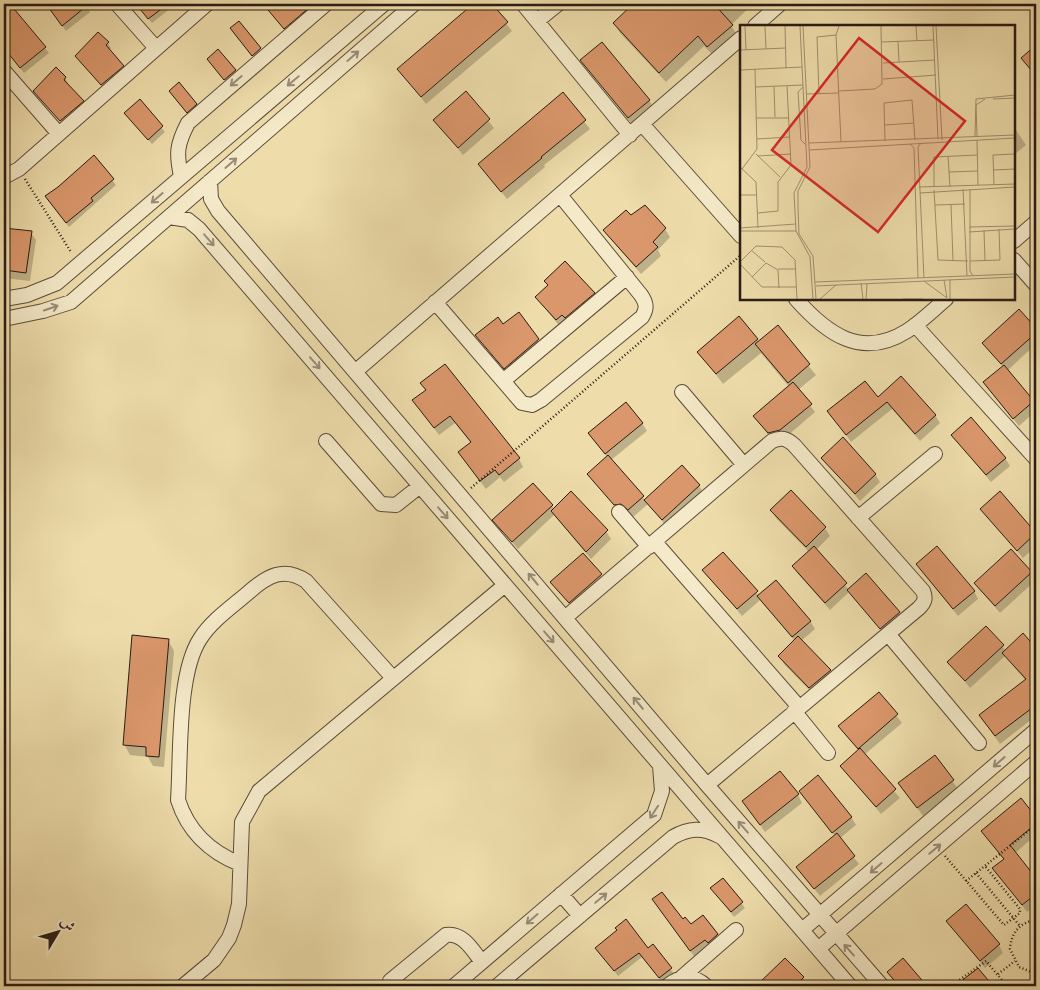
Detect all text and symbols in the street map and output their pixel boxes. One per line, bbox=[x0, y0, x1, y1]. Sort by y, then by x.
inset map bbox=[740, 25, 1015, 300]
one-way arrow bbox=[347, 51, 360, 62]
one-way arrow bbox=[287, 75, 300, 86]
one-way arrow bbox=[229, 76, 242, 87]
one-way arrow bbox=[224, 157, 237, 168]
one-way arrow bbox=[150, 192, 163, 204]
one-way arrow bbox=[203, 233, 214, 246]
one-way arrow bbox=[43, 303, 59, 313]
one-way arrow bbox=[309, 357, 321, 370]
one-way arrow bbox=[438, 507, 449, 520]
one-way arrow bbox=[528, 572, 539, 585]
one-way arrow bbox=[544, 630, 555, 643]
one-way arrow bbox=[633, 697, 644, 710]
one-way arrow bbox=[993, 756, 1006, 768]
one-way arrow bbox=[649, 805, 659, 819]
one-way arrow bbox=[738, 821, 749, 834]
one-way arrow bbox=[928, 843, 941, 855]
one-way arrow bbox=[869, 862, 882, 873]
one-way arrow bbox=[595, 892, 608, 904]
north arrow bbox=[32, 908, 82, 958]
text: ش bbox=[56, 913, 80, 936]
one-way arrow bbox=[526, 913, 539, 925]
one-way arrow bbox=[843, 943, 855, 956]

